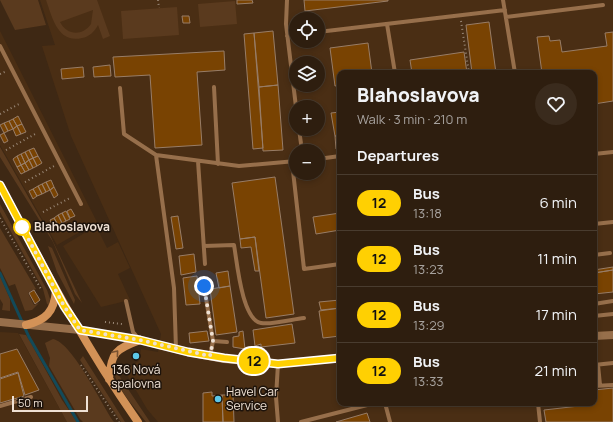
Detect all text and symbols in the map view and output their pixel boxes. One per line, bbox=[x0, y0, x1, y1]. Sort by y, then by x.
map controls bbox=[289, 12, 325, 180]
button: locate bbox=[289, 12, 325, 48]
button: layers bbox=[289, 56, 325, 92]
text: Blahoslavova bbox=[357, 82, 479, 108]
button: heart bbox=[535, 83, 577, 125]
button: + bbox=[289, 100, 325, 136]
text: Walk · 3 min · 210 m bbox=[357, 110, 467, 128]
button: − bbox=[289, 144, 325, 180]
text: Departures bbox=[357, 145, 439, 166]
text: Bus bbox=[413, 183, 440, 204]
text: 6 min bbox=[540, 192, 577, 213]
text: 12 bbox=[372, 193, 386, 212]
text: 13:18 bbox=[413, 204, 442, 222]
marker: Blahoslavova bbox=[13, 218, 31, 236]
place label: Blahoslavova bbox=[34, 218, 110, 235]
text: Bus bbox=[413, 239, 440, 260]
text: 11 min bbox=[537, 248, 577, 269]
text: 12 bbox=[372, 249, 386, 268]
text: 13:23 bbox=[413, 260, 444, 278]
your location bbox=[194, 276, 214, 296]
text: Bus bbox=[413, 295, 440, 316]
text: 17 min bbox=[535, 304, 577, 325]
text: 12 bbox=[372, 305, 386, 324]
text: 13:29 bbox=[413, 316, 445, 334]
line badge: 12 bbox=[236, 348, 272, 374]
one-way arrow bbox=[111, 350, 118, 358]
marker: 136 Nová spalovna bbox=[131, 351, 141, 361]
text: 12 bbox=[247, 351, 261, 370]
text: Bus bbox=[413, 351, 440, 372]
text: 21 min bbox=[534, 360, 577, 381]
place label: 136 Nová spalovna bbox=[111, 361, 161, 392]
text: 12 bbox=[372, 361, 386, 380]
text: 13:33 bbox=[413, 372, 444, 390]
place label: Havel Car Service bbox=[226, 383, 279, 414]
scale bar bbox=[12, 394, 88, 413]
marker: Havel Car Service bbox=[213, 394, 223, 404]
text: 50 m bbox=[18, 395, 43, 410]

